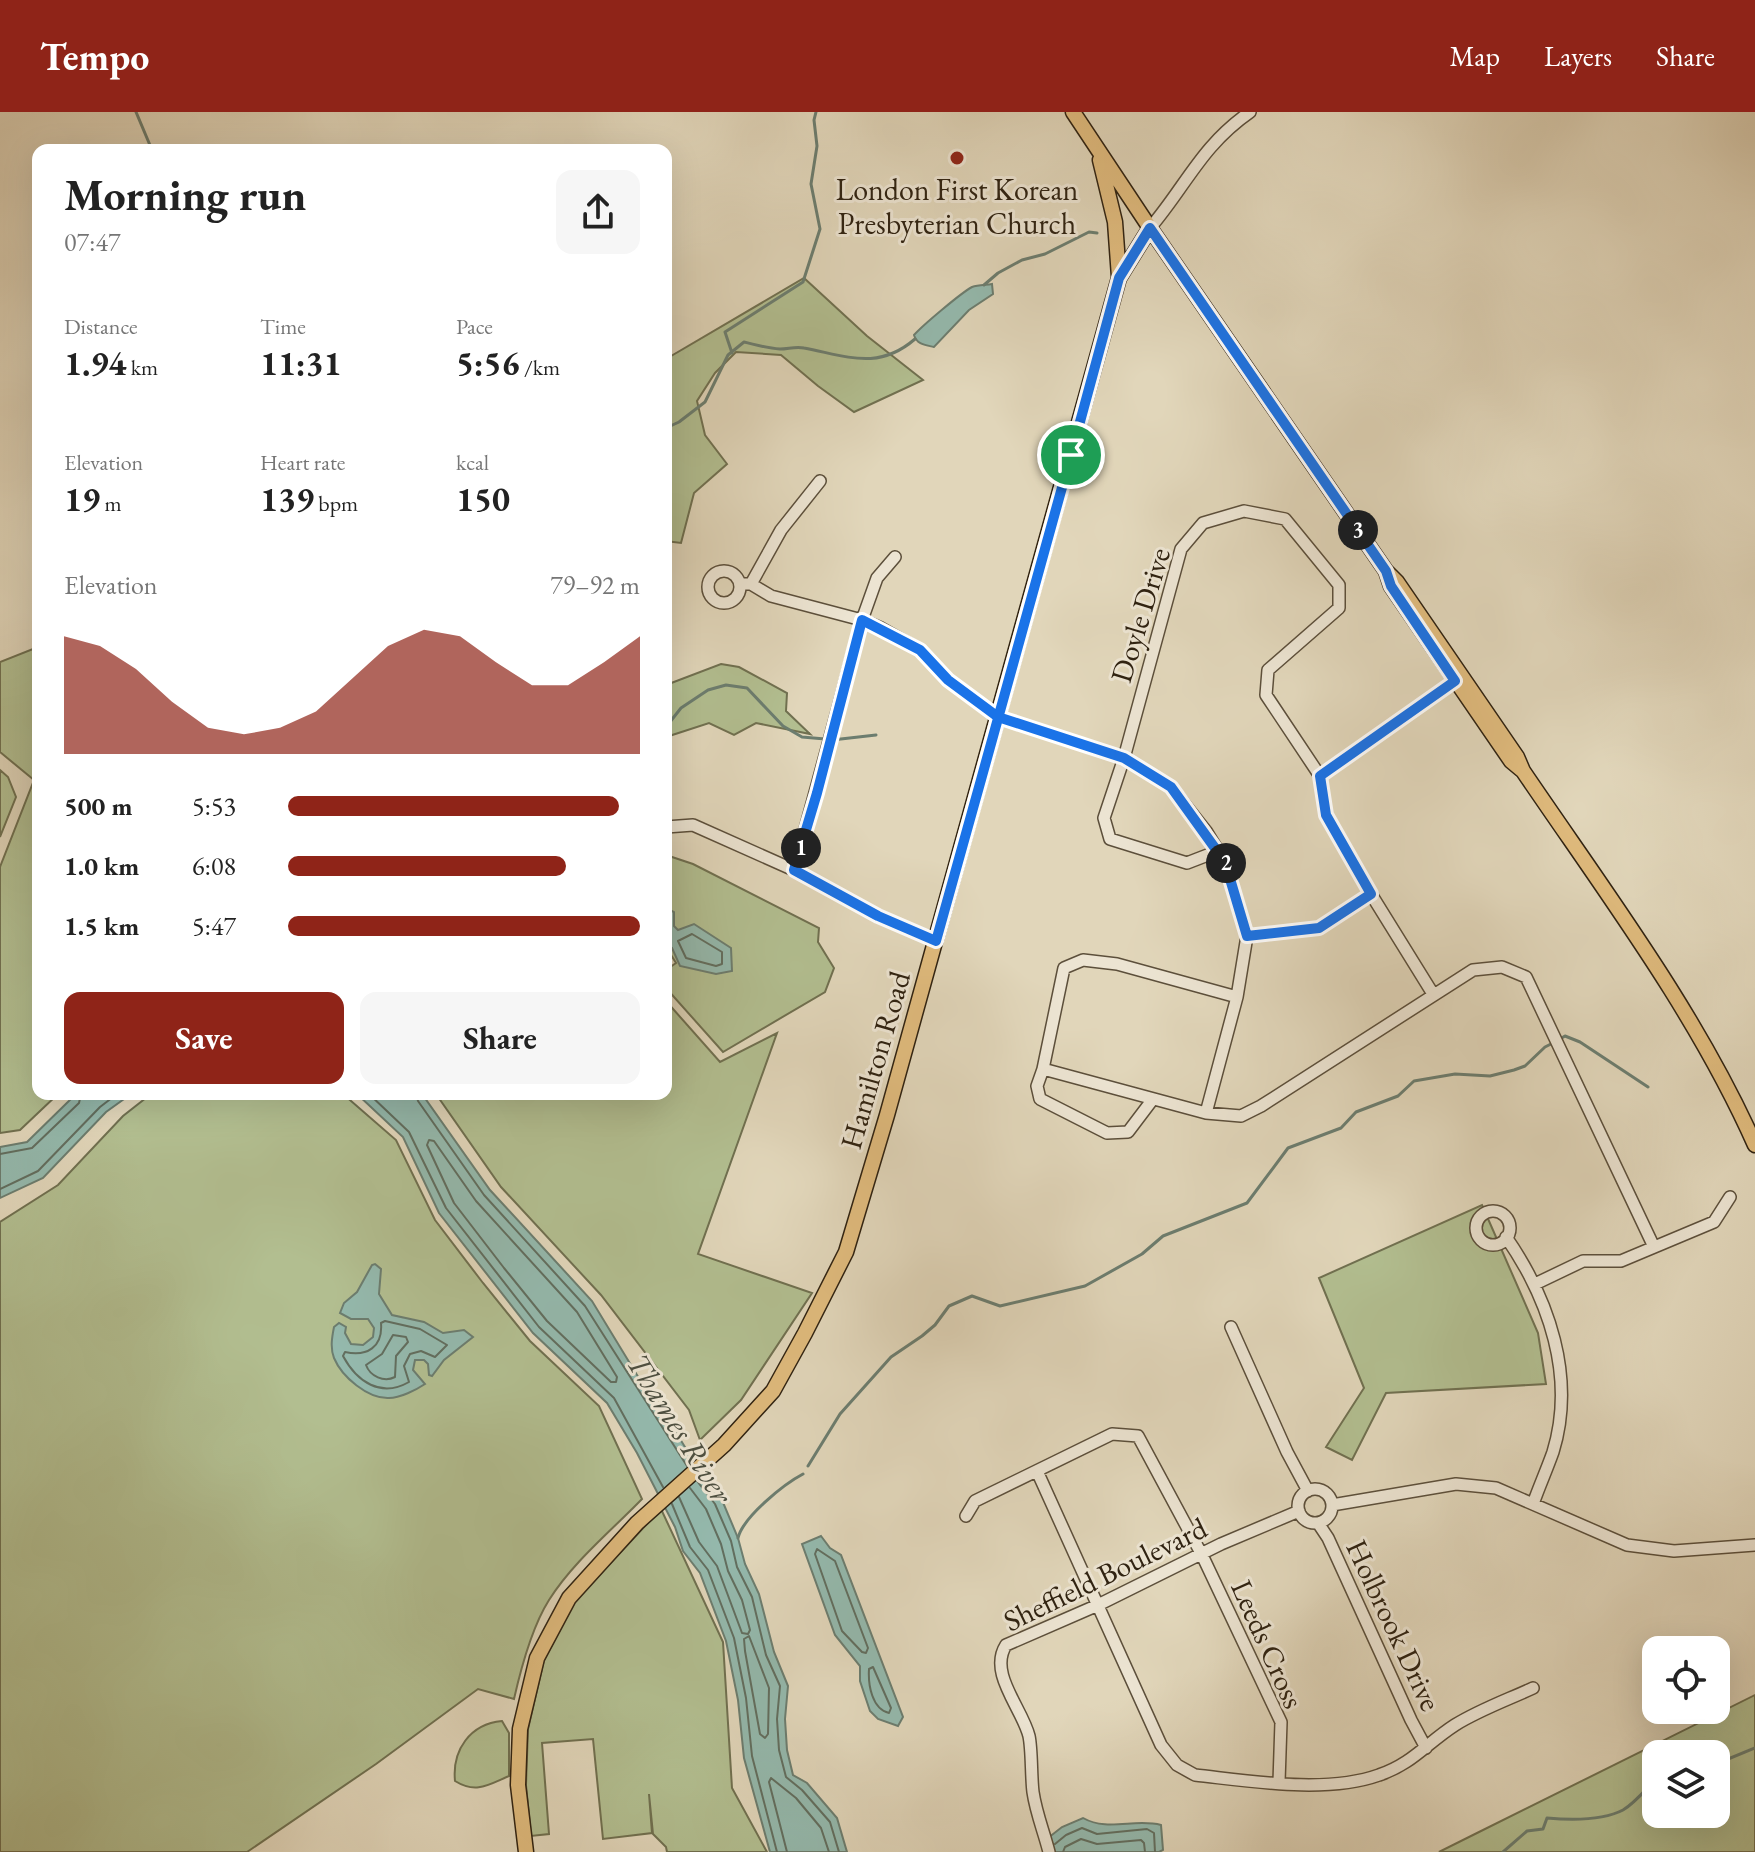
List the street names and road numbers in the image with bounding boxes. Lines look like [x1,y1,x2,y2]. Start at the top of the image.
street label: Doyle Drive [1101,543,1179,687]
street label: Hamilton Road [831,966,919,1153]
street label: Sheffield Boulevard [997,1508,1214,1640]
street label: Holbrook Drive [1337,1533,1451,1717]
street label: Leeds Cross [1222,1574,1314,1714]

